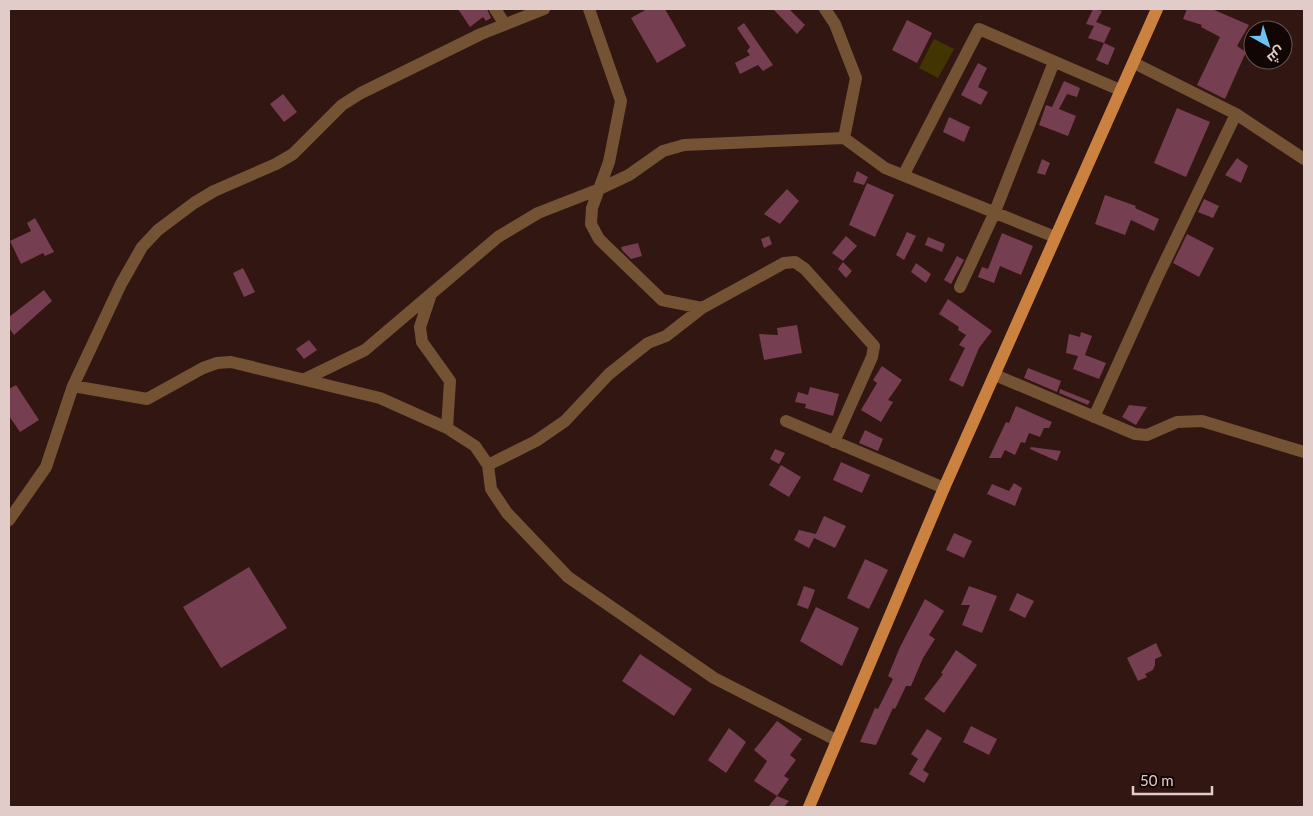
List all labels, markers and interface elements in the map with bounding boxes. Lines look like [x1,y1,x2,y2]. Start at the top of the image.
north arrow [1243,20,1293,70]
text: ش [1264,42,1289,68]
scale bar [1133,764,1212,796]
text: 50 m [1140,771,1174,789]

